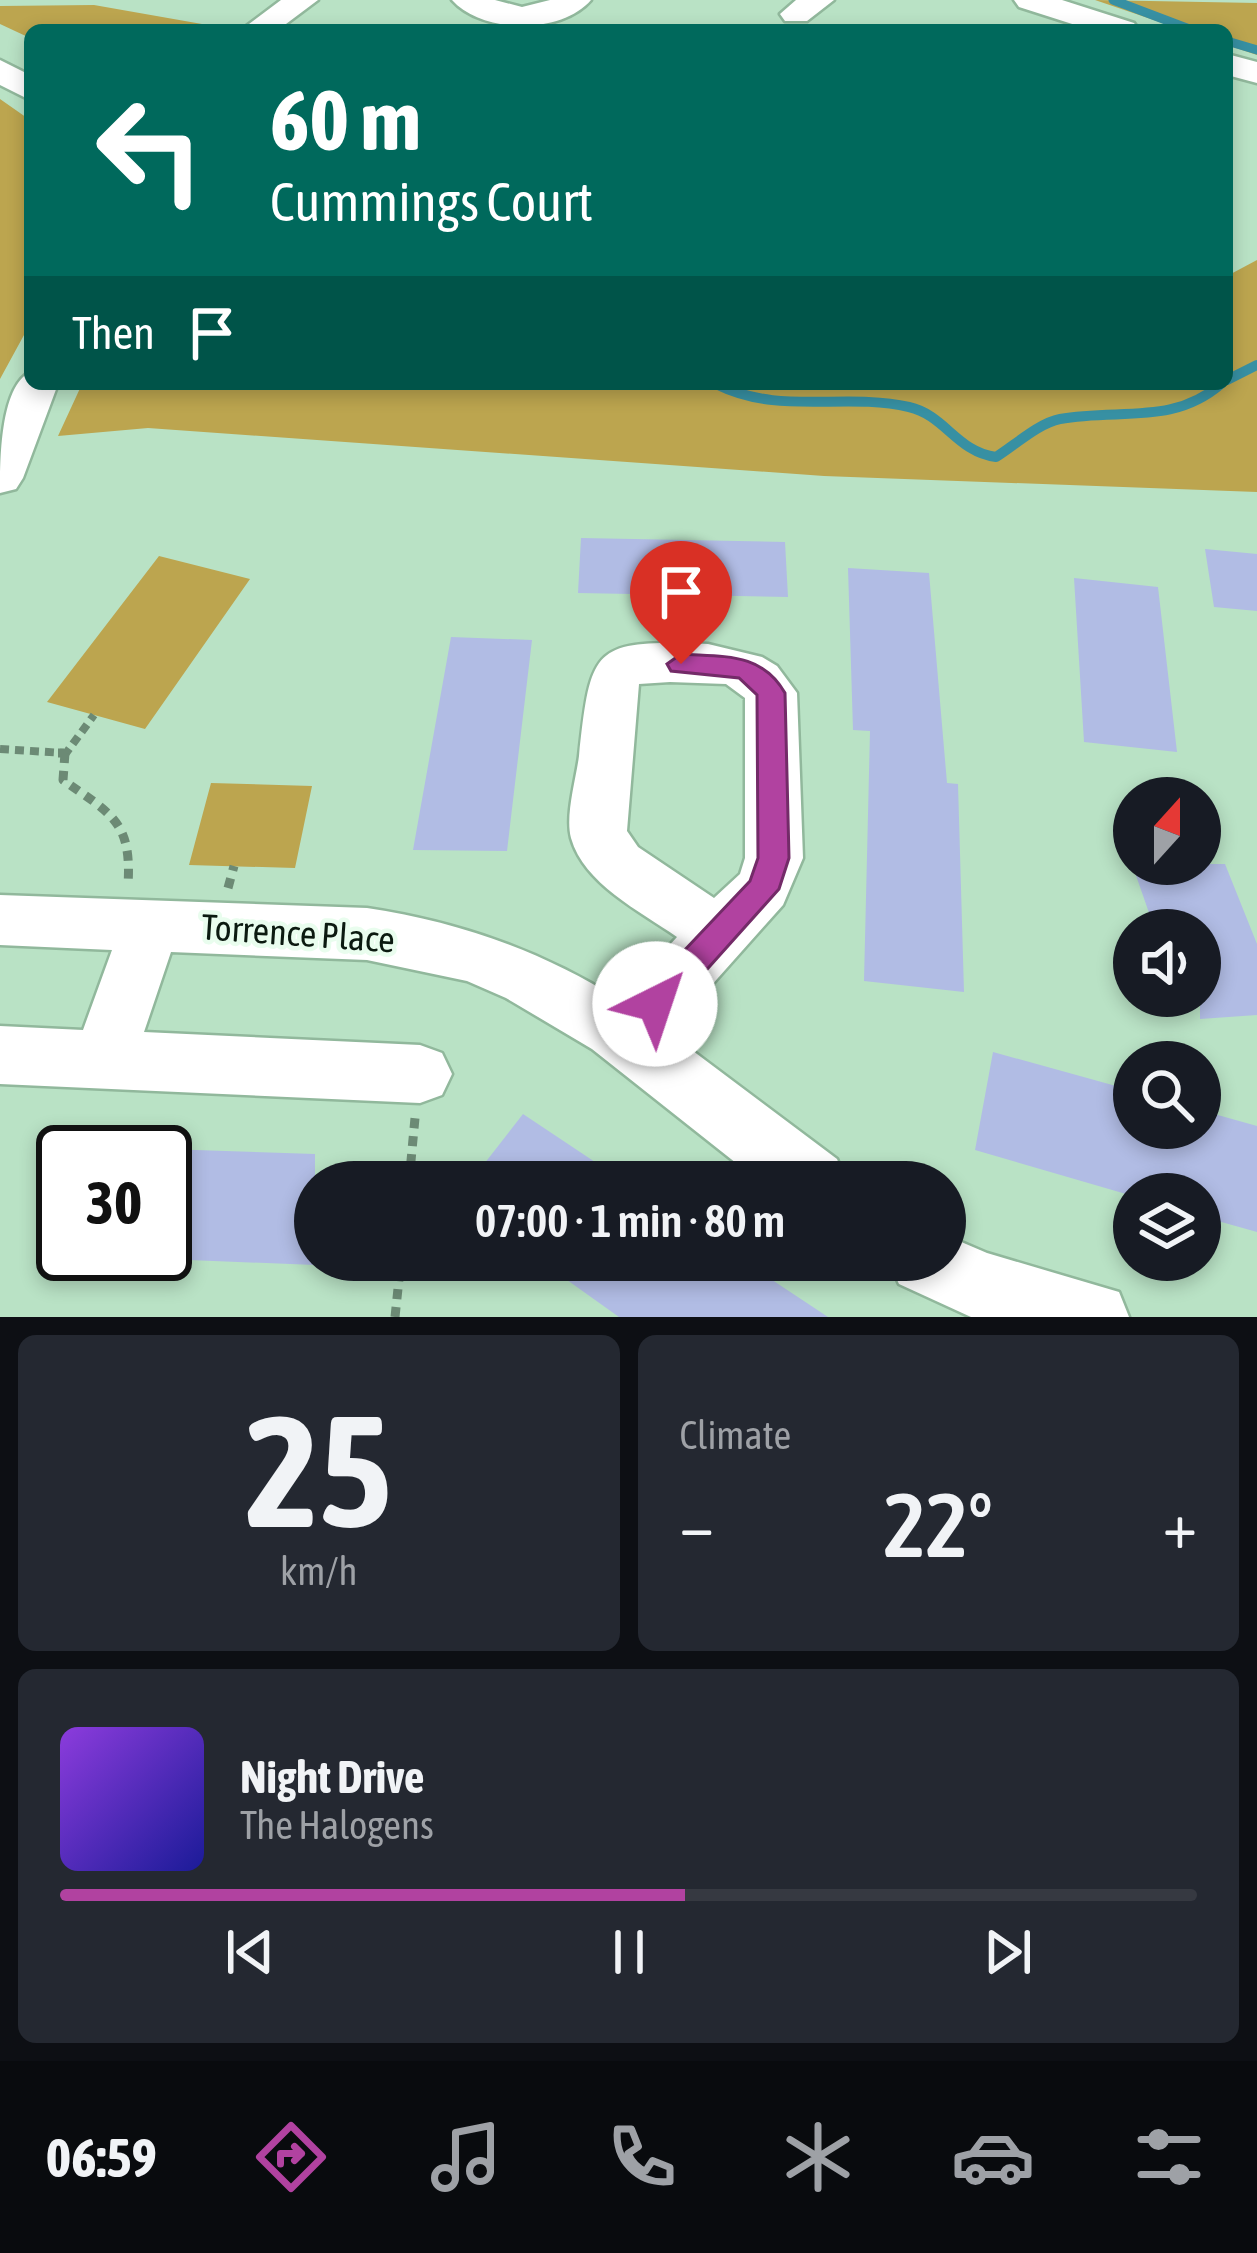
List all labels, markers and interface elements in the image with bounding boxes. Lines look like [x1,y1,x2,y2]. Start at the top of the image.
icon: left [72,72,228,228]
text: 60 m [270,72,421,168]
text: Cummings Court [270,171,593,232]
icon: arrive [179,300,245,366]
text: Then [72,307,155,359]
pin [630,541,732,664]
icon: arrive [648,559,714,625]
north arrow [1113,777,1221,885]
map controls [1113,777,1221,1281]
street label: Torrence Place [200,905,396,961]
button: sound [1113,909,1221,1017]
position arrow [592,941,718,1067]
button: search [1113,1041,1221,1149]
speed limit sign: 30 [36,1125,192,1281]
button: layers [1113,1173,1221,1281]
text: 07:00 · 1 min · 80 m [475,1195,785,1247]
text: 25 [245,1381,392,1560]
text: Climate [680,1413,791,1457]
text: 22° [884,1473,993,1576]
text: − [680,1486,714,1562]
text: + [1163,1486,1197,1562]
text: km/h [280,1549,357,1593]
text: Night Drive [240,1751,425,1803]
text: The Halogens [240,1803,434,1847]
icon: previous [217,1919,283,1985]
icon: pause [596,1919,662,1985]
icon: next [975,1919,1041,1985]
icon: directions [249,2115,333,2199]
icon: music [424,2115,508,2199]
icon: phone [600,2115,684,2199]
icon: climate [776,2115,860,2199]
icon: car [951,2115,1035,2199]
icon: filters [1127,2115,1211,2199]
text: 06:59 [46,2127,157,2188]

